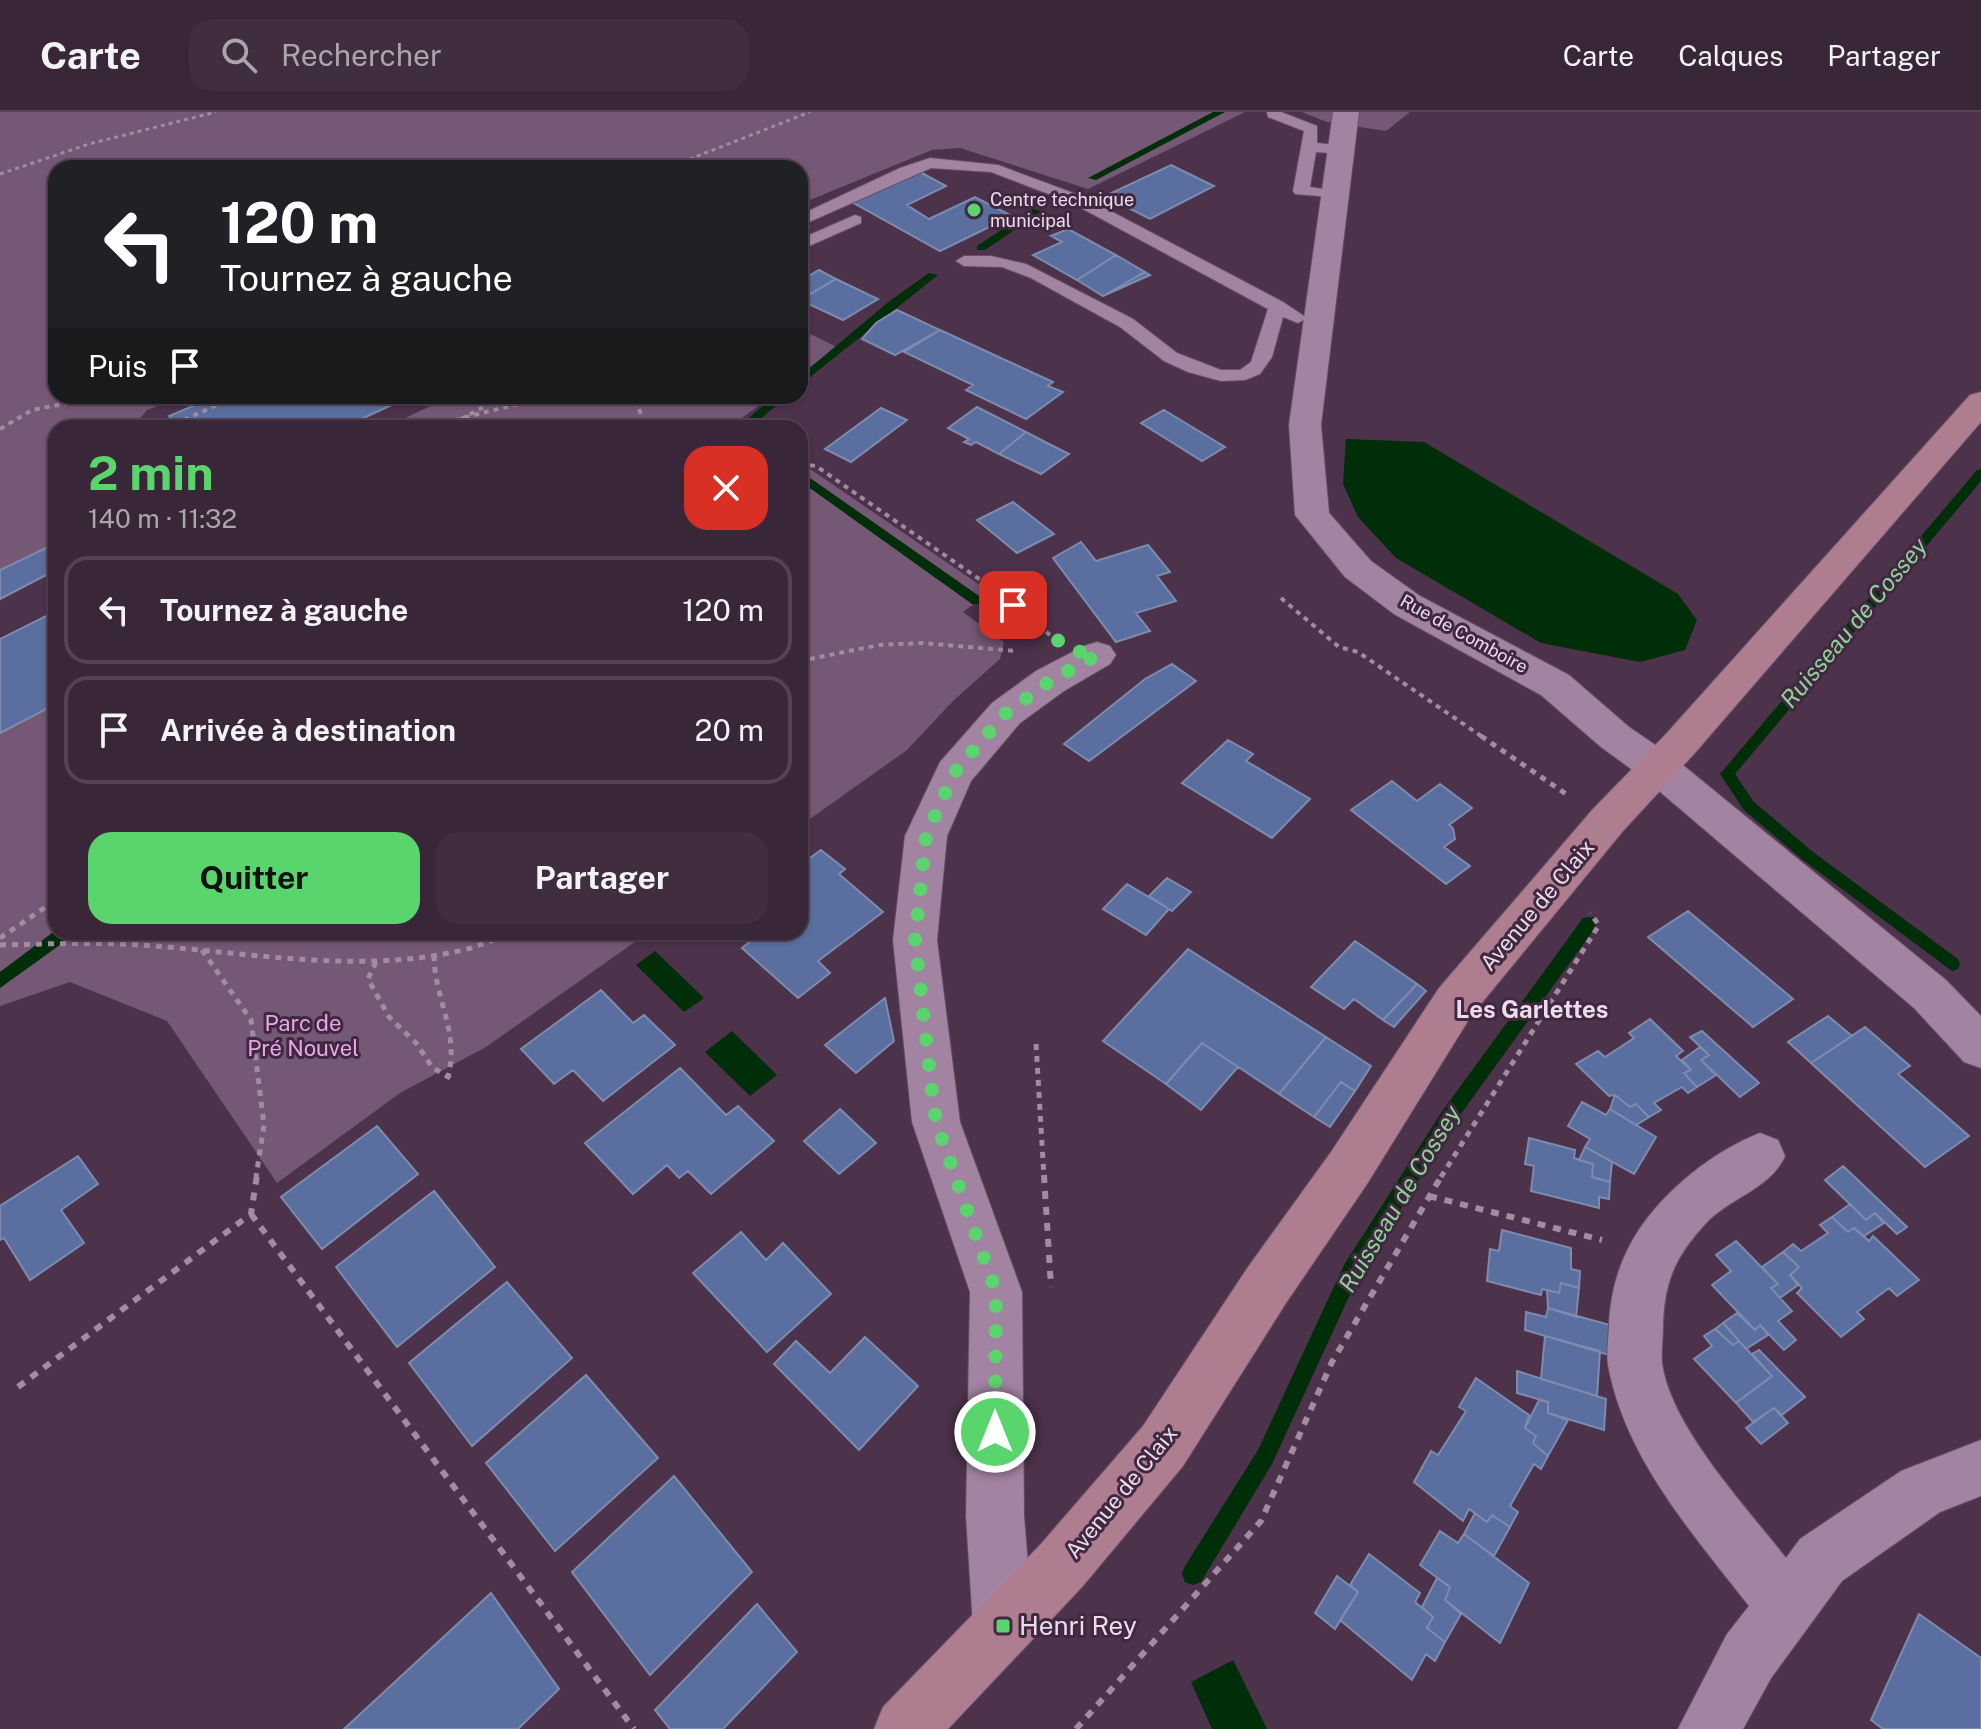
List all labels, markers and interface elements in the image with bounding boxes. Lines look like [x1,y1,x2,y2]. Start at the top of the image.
search box [189,19,749,91]
text: Carte [40,33,141,78]
icon: search [217,33,261,77]
text: Rechercher [281,37,442,73]
text: Carte [1563,39,1634,72]
text: Calques [1678,39,1783,72]
text: Partager [1827,39,1941,72]
place label: Centre technique municipal [990,189,1134,231]
text: 120 m [220,190,378,256]
icon: left [88,192,192,296]
marker: Centre technique municipal [965,201,983,219]
text: Tournez à gauche [220,257,513,299]
icon: arrive [163,344,207,388]
text: Puis [88,348,147,384]
text: 2 min [88,444,214,501]
button: close [684,446,768,530]
text: 140 m · 11:32 [88,503,237,534]
water label: Ruisseau de Cossey [1774,531,1933,713]
pin [979,571,1047,639]
icon: arrive [991,583,1035,627]
icon: left [92,588,136,632]
street label: Rue de Comboire [1397,590,1532,677]
text: Tournez à gauche [160,592,408,628]
text: 120 m [682,592,764,628]
icon: arrive [92,708,136,752]
text: Arrivée à destination [160,712,456,748]
text: 20 m [695,712,764,748]
button: Quitter [88,832,420,924]
button: Partager [436,832,768,924]
street label: Avenue de Claix [1475,834,1599,976]
district label: Les Garlettes [1456,995,1608,1023]
park label: Parc de Pré Nouvel [247,1010,359,1061]
water label: Ruisseau de Cossey [1332,1099,1466,1297]
position arrow [953,1390,1037,1474]
street label: Avenue de Claix [1060,1420,1182,1564]
place label: Henri Rey [1019,1610,1137,1641]
marker: Henri Rey [994,1617,1012,1635]

